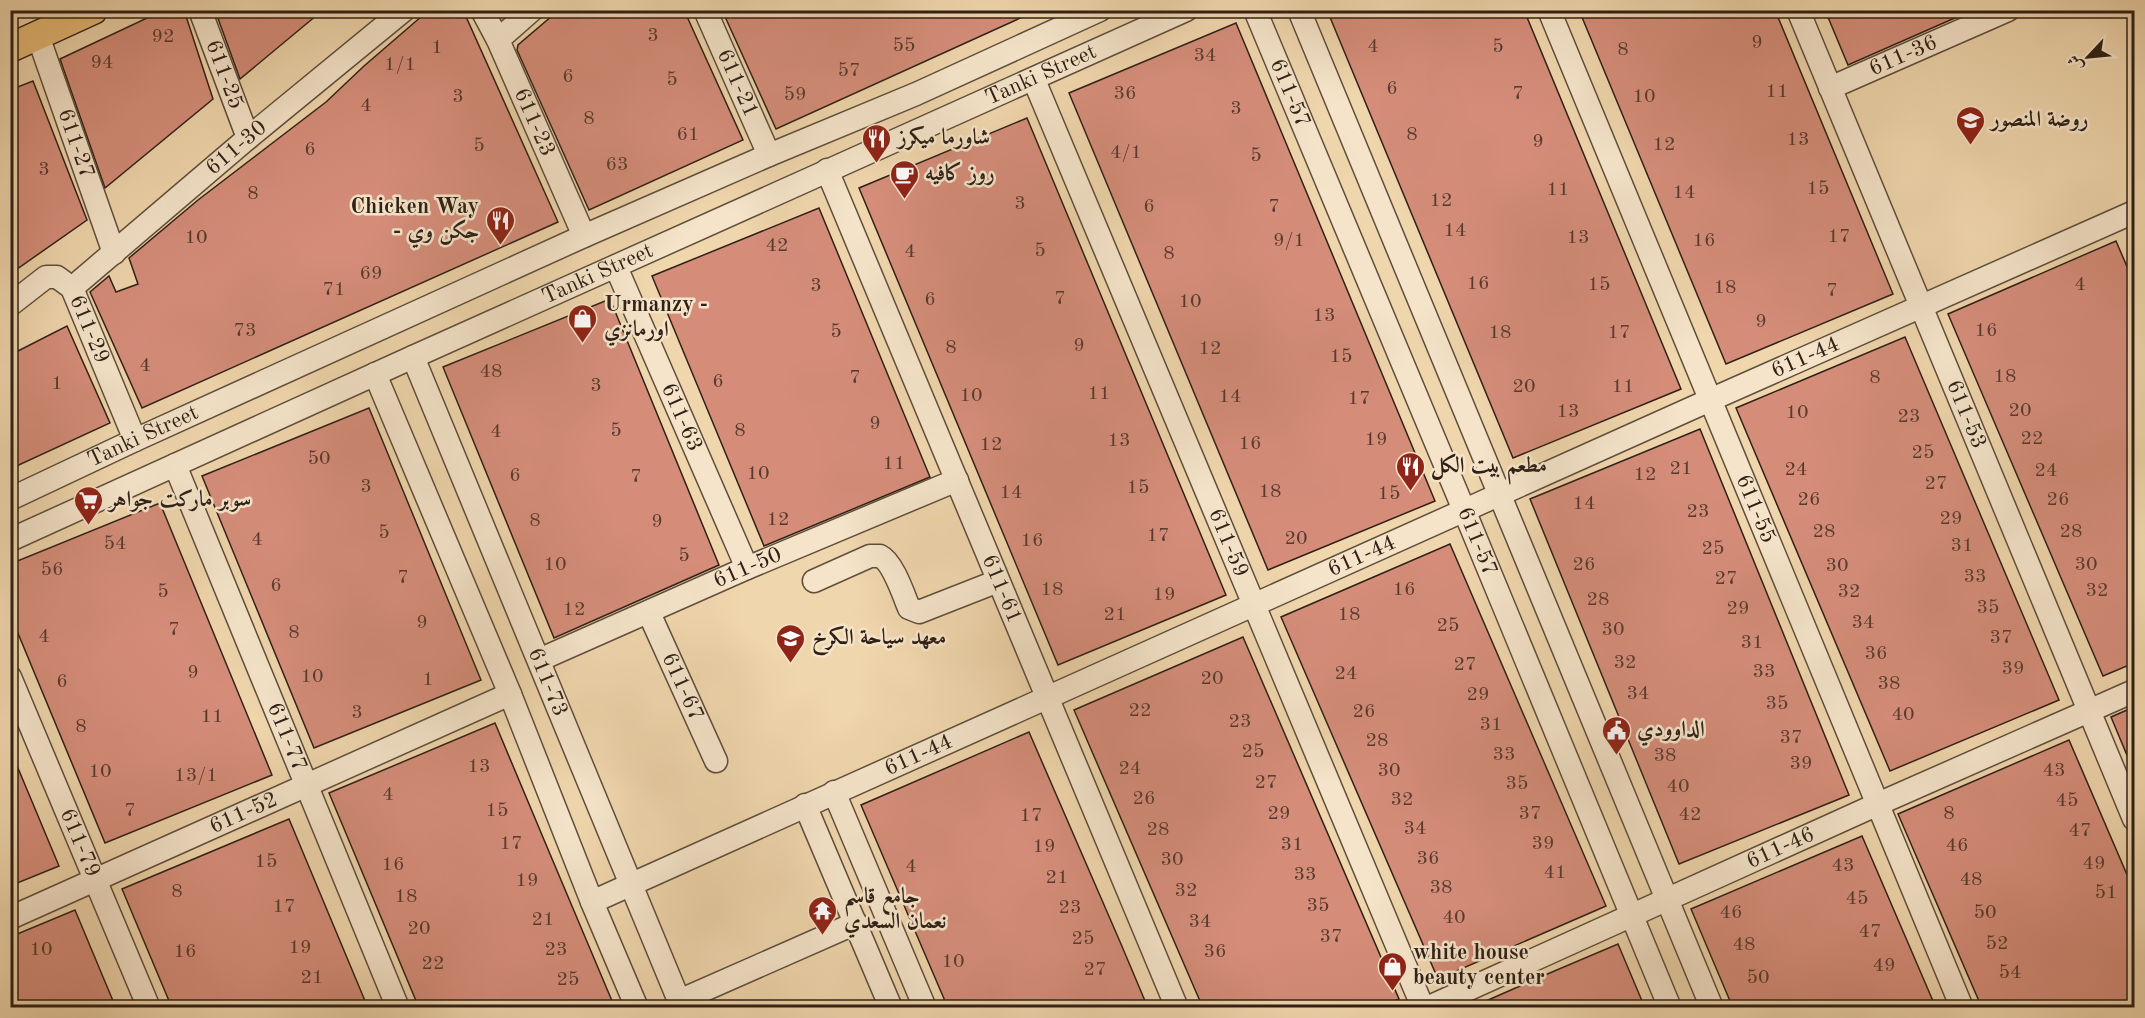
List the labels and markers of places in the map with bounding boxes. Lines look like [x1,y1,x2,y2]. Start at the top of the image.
school or university icon: روضة المنصور [1954,104,1986,146]
place label: روضة المنصور [1988,109,2089,132]
restaurant icon: شاورما ميكرز [861,122,893,164]
place label: شاورما ميكرز [895,125,990,151]
cafe icon: روز كافيه [888,158,920,200]
place label: روز كافيه [925,161,995,186]
place label: Chicken Way - جكن وي [351,196,479,249]
restaurant icon: Chicken Way - جكن وي [484,204,516,246]
place label: Urmanzy - اورمانزي [604,294,708,347]
shop icon: Urmanzy - اورمانزي [567,302,599,344]
restaurant icon: مطعم بيت الكل [1394,450,1426,492]
place label: مطعم بيت الكل [1431,453,1547,485]
supermarket icon: سوبر ماركت جواهر [72,484,104,526]
place label: سوبر ماركت جواهر [107,488,251,513]
school or university icon: معهد سياحة الكرخ [775,622,807,664]
place label: معهد سياحة الكرخ [812,625,946,656]
public building icon: الداوودي [1600,714,1632,756]
place label: الداوودي [1637,719,1705,747]
place label: جامع قاسم نعمان السعدي [844,885,947,939]
temple icon: جامع قاسم نعمان السعدي [807,894,839,936]
place label: white house beauty center [1413,942,1545,989]
shop icon: white house beauty center [1376,950,1408,992]

